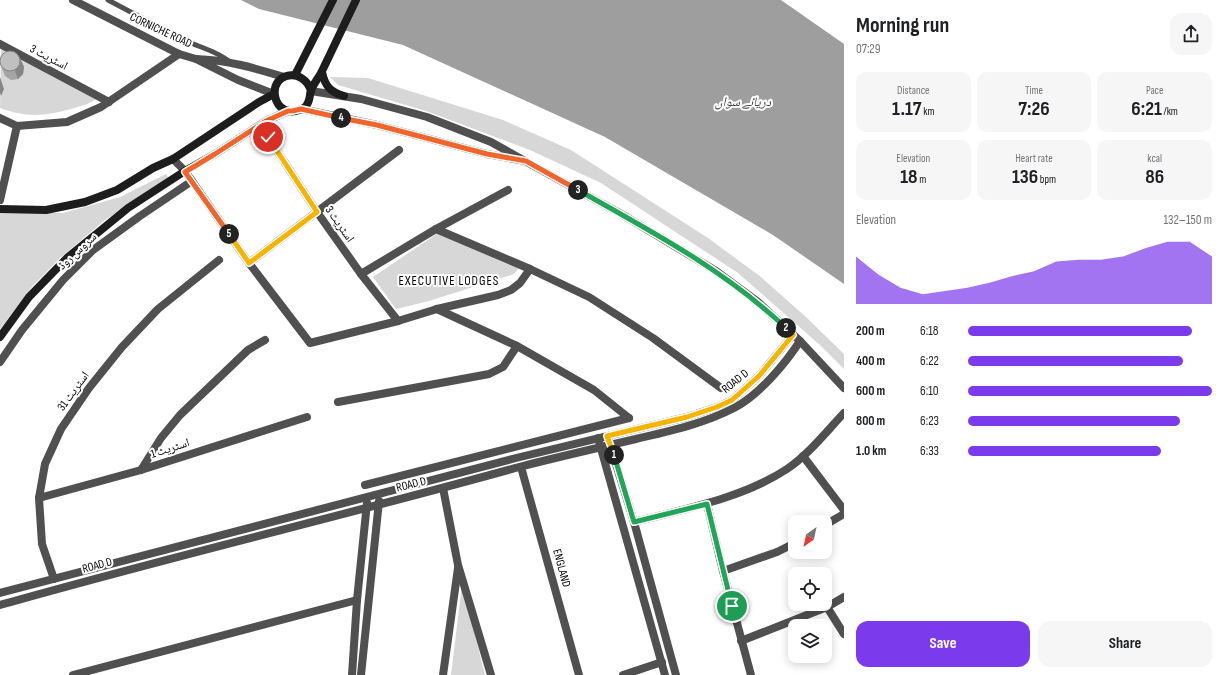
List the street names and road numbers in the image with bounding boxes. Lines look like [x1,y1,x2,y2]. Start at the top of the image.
street label: CORNICHE ROAD [127,10,194,51]
street label: اسٹریٹ 3 [27,41,70,74]
street label: اسٹریٹ 3 [322,203,358,245]
street label: سروس روڈ [55,230,100,273]
street label: ROAD D [719,366,752,397]
street label: اسٹریٹ 31 [54,369,93,414]
street label: اسٹریٹ 1 [149,435,192,462]
street label: ROAD D [395,474,428,495]
street label: ENGLAND [549,547,574,589]
street label: ROAD D [81,554,114,577]

